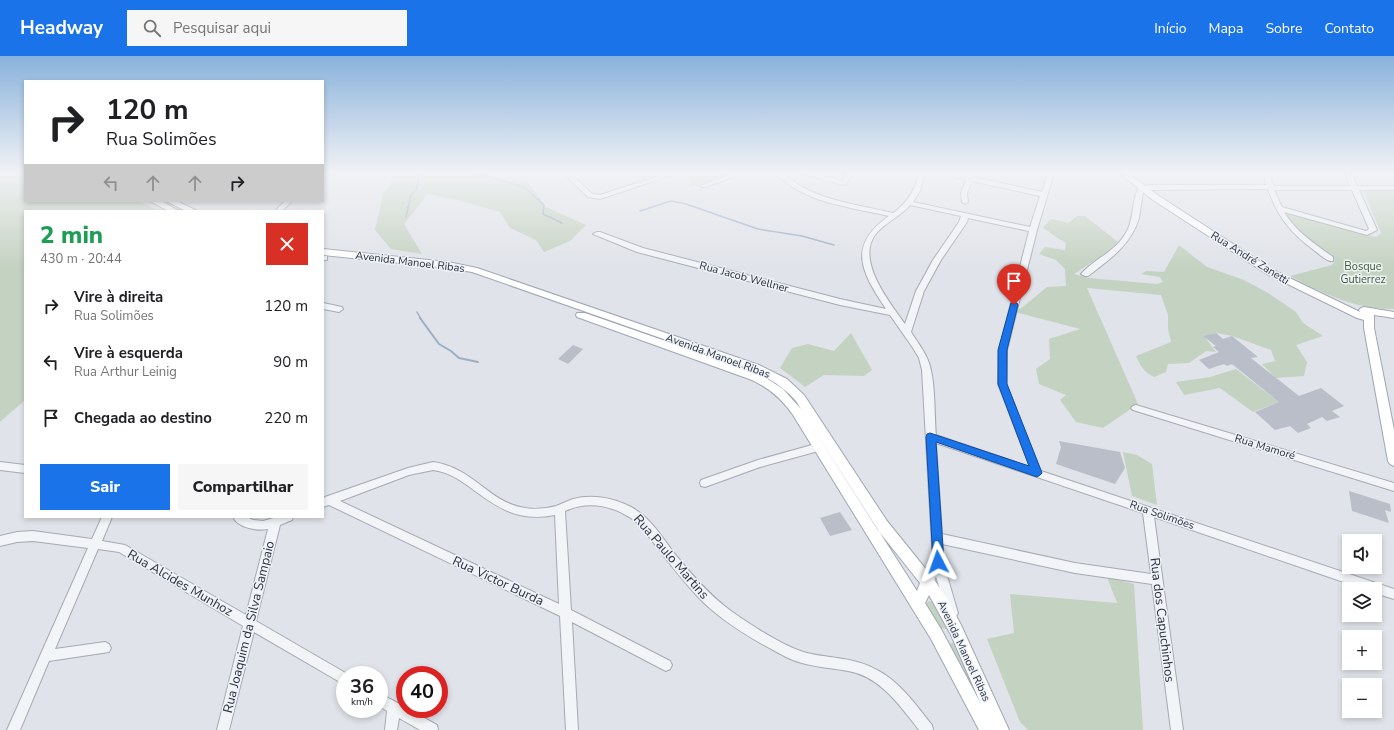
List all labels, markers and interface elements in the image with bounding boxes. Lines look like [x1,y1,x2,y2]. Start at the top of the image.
search box [127,10,407,46]
text: Headway [20,15,103,41]
icon: search [141,17,163,39]
text: Pesquisar aqui [173,18,271,38]
text: Início [1154,19,1186,38]
text: Mapa [1208,19,1243,38]
text: Sobre [1265,19,1302,38]
text: Contato [1324,19,1374,38]
text: 120 m [106,91,189,129]
icon: right [40,96,92,148]
text: Rua Solimões [106,127,217,151]
icon: left [100,172,122,194]
icon: ahead [142,172,164,194]
icon: ahead [184,172,206,194]
icon: right [226,172,248,194]
text: 2 min [40,219,103,251]
button: close [266,223,308,265]
street label: Rua André Zanetti [1208,228,1292,288]
street label: Avenida Manoel Ribas [354,248,466,276]
text: 430 m · 20:44 [40,250,122,268]
street label: Rua Jacob Wellner [698,258,790,296]
park label: Bosque Gutierrez [1340,259,1386,287]
pin [997,264,1031,305]
icon: arrive [1003,270,1025,292]
text: Vire à direita [74,287,163,307]
icon: right [40,295,62,317]
text: 120 m [264,296,308,316]
text: Rua Solimões [74,307,154,325]
street label: Avenida Manoel Ribas [664,330,772,382]
text: Vire à esquerda [74,343,183,363]
icon: left [40,351,62,373]
text: 90 m [273,352,308,372]
text: Rua Arthur Leinig [74,363,177,381]
icon: arrive [40,407,62,429]
text: Chegada ao destino [74,408,212,428]
text: 220 m [264,408,308,428]
street label: Rua Mamoré [1233,431,1297,463]
button: Sair [40,464,170,510]
button: Compartilhar [178,464,308,510]
street label: Rua Solimões [1128,497,1196,533]
street label: Rua Paulo Martins [629,511,713,603]
map controls [1342,534,1382,718]
button: sound [1342,534,1382,574]
street label: Rua Joaquim da Silva Sampaio [219,539,279,715]
position arrow [917,541,959,583]
street label: Rua Alcides Munhoz [124,545,236,621]
street label: Rua Victor Burda [449,552,547,610]
street label: Rua dos Capuchinhos [1145,557,1179,683]
button: layers [1342,582,1382,622]
street label: Avenida Manoel Ribas [934,598,994,704]
button: + [1342,630,1382,670]
speed limit sign: 40 [396,666,448,718]
text: 36 [350,673,374,700]
button: − [1342,678,1382,718]
text: km/h [351,695,373,709]

